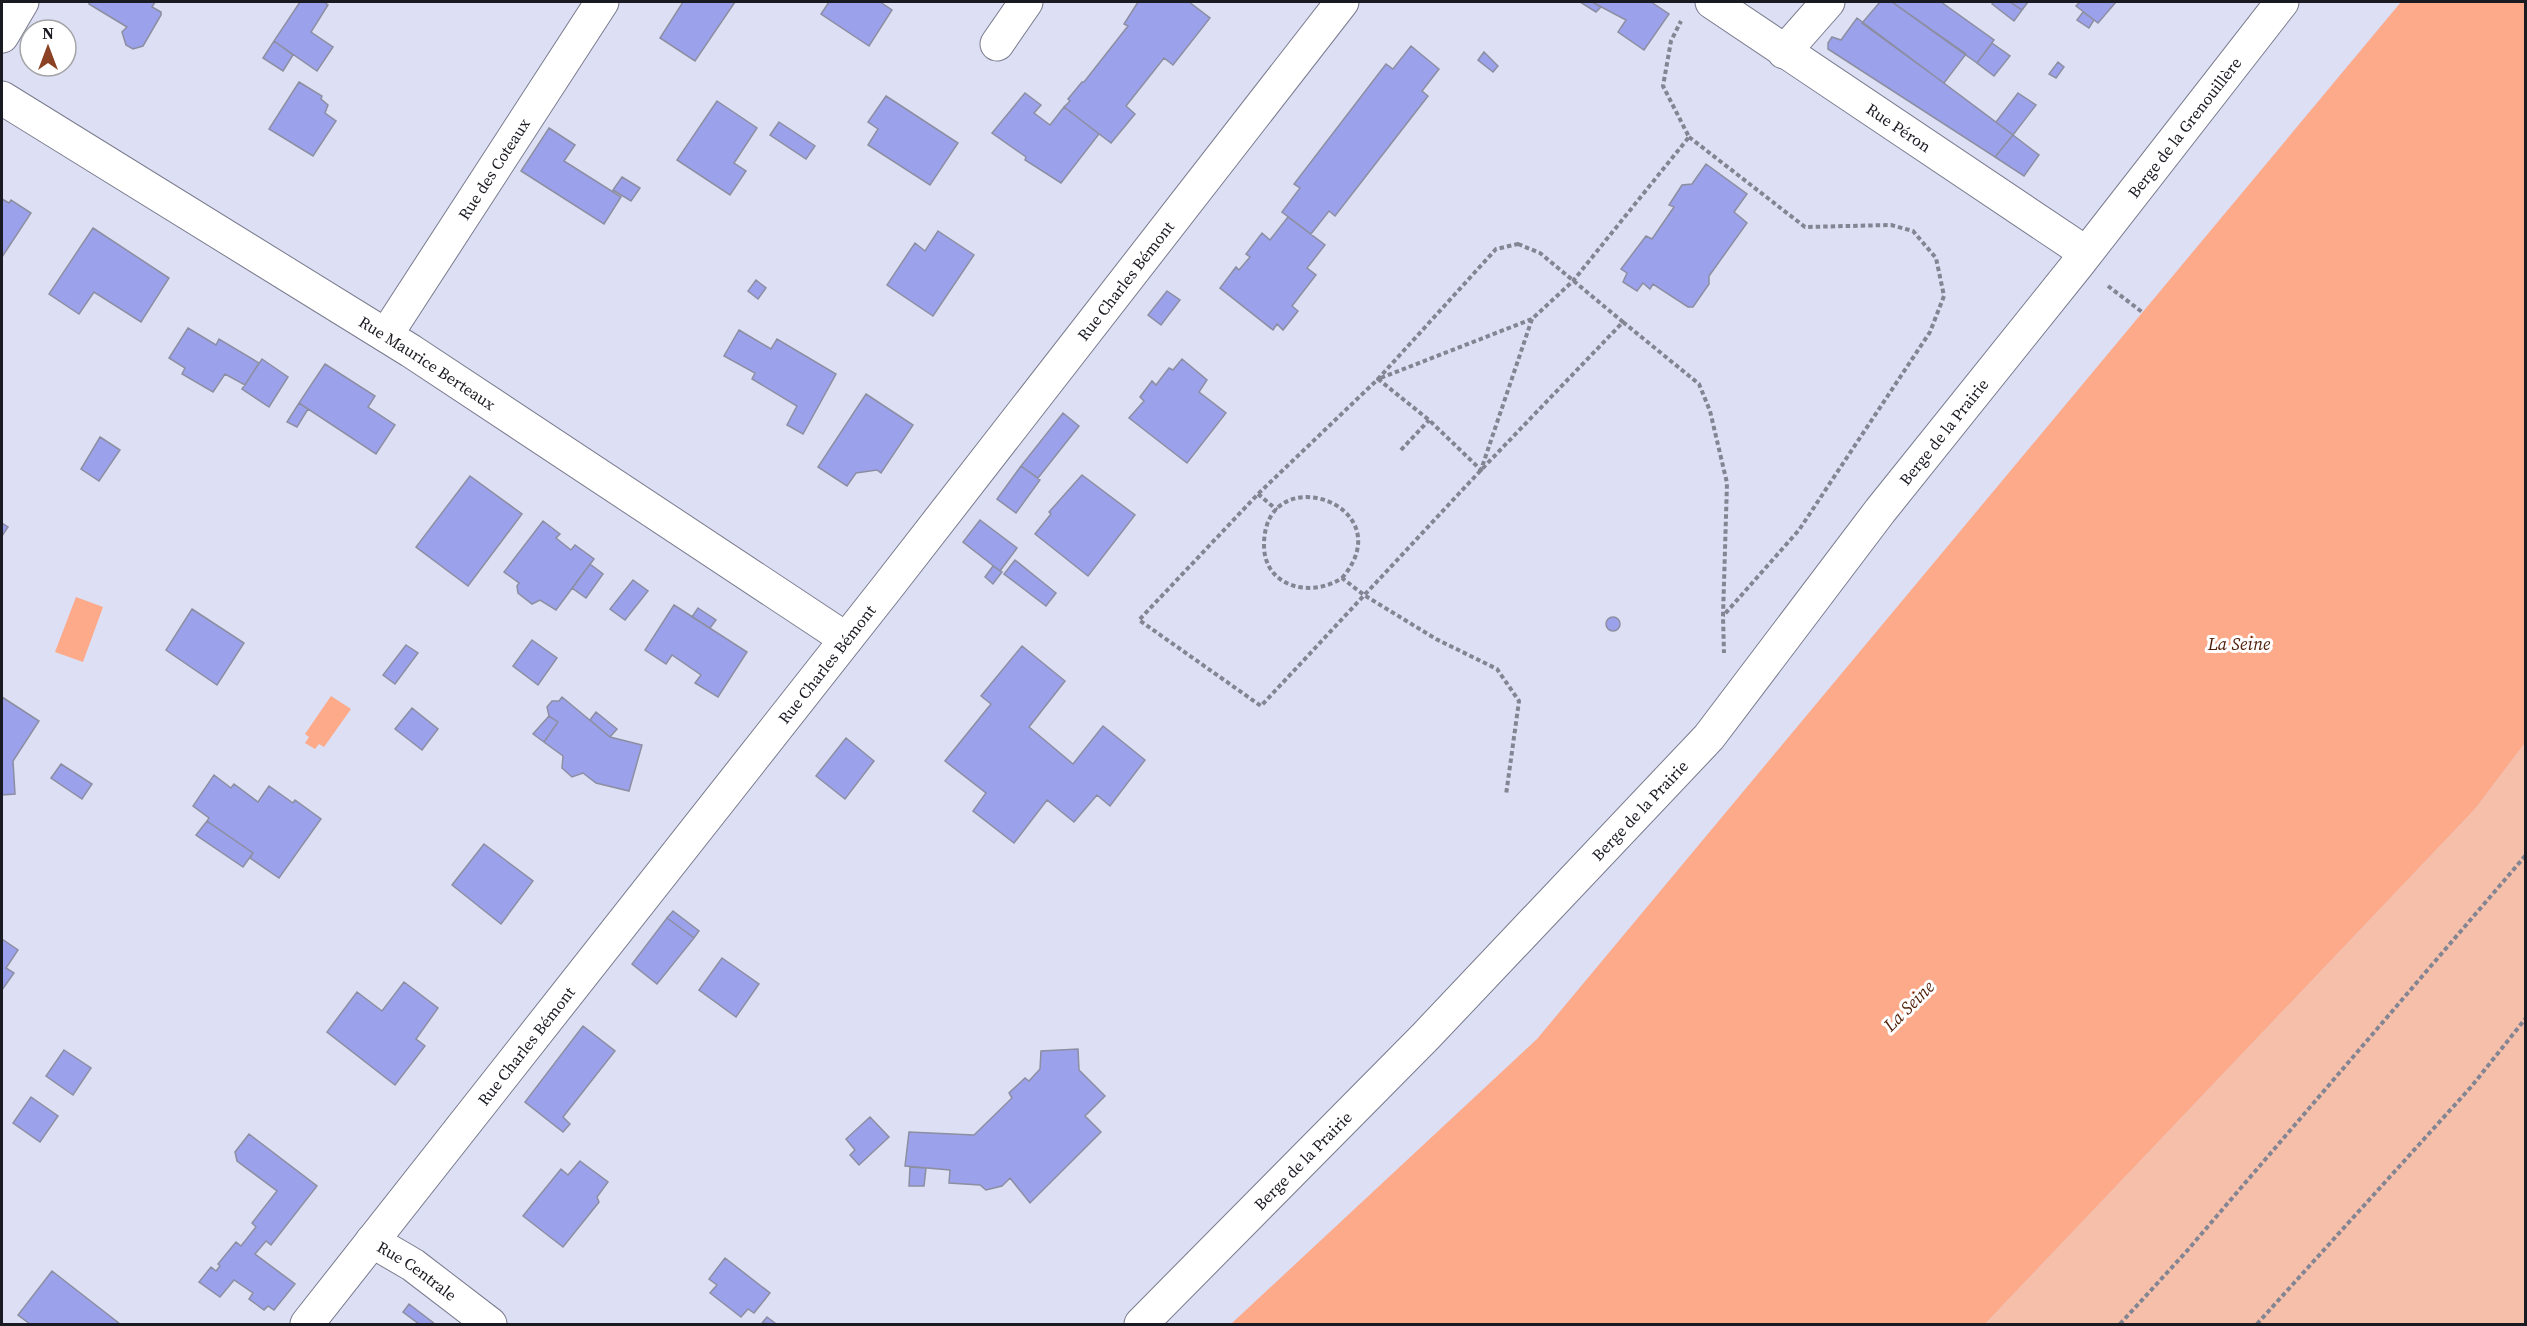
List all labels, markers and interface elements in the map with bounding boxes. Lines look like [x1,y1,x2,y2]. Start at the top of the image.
north arrow [18,18,78,78]
text: N [42,22,54,44]
street label: Berge de la Grenouillère [2123,52,2246,202]
street label: Rue Péron [1862,98,1936,157]
street label: Rue des Coteaux [453,113,535,224]
street label: Rue Charles Bémont [1072,216,1179,345]
street label: Rue Maurice Berteaux [355,310,500,415]
street label: Berge de la Prairie [1894,374,1993,490]
street label: Rue Charles Bémont [773,599,881,728]
water label: La Seine [2207,631,2271,656]
street label: Berge de la Prairie [1587,755,1693,865]
water label: La Seine [1877,974,1940,1037]
street label: Rue Charles Bémont [472,981,580,1110]
street label: Berge de la Prairie [1249,1106,1357,1215]
street label: Rue Centrale [373,1236,461,1306]

